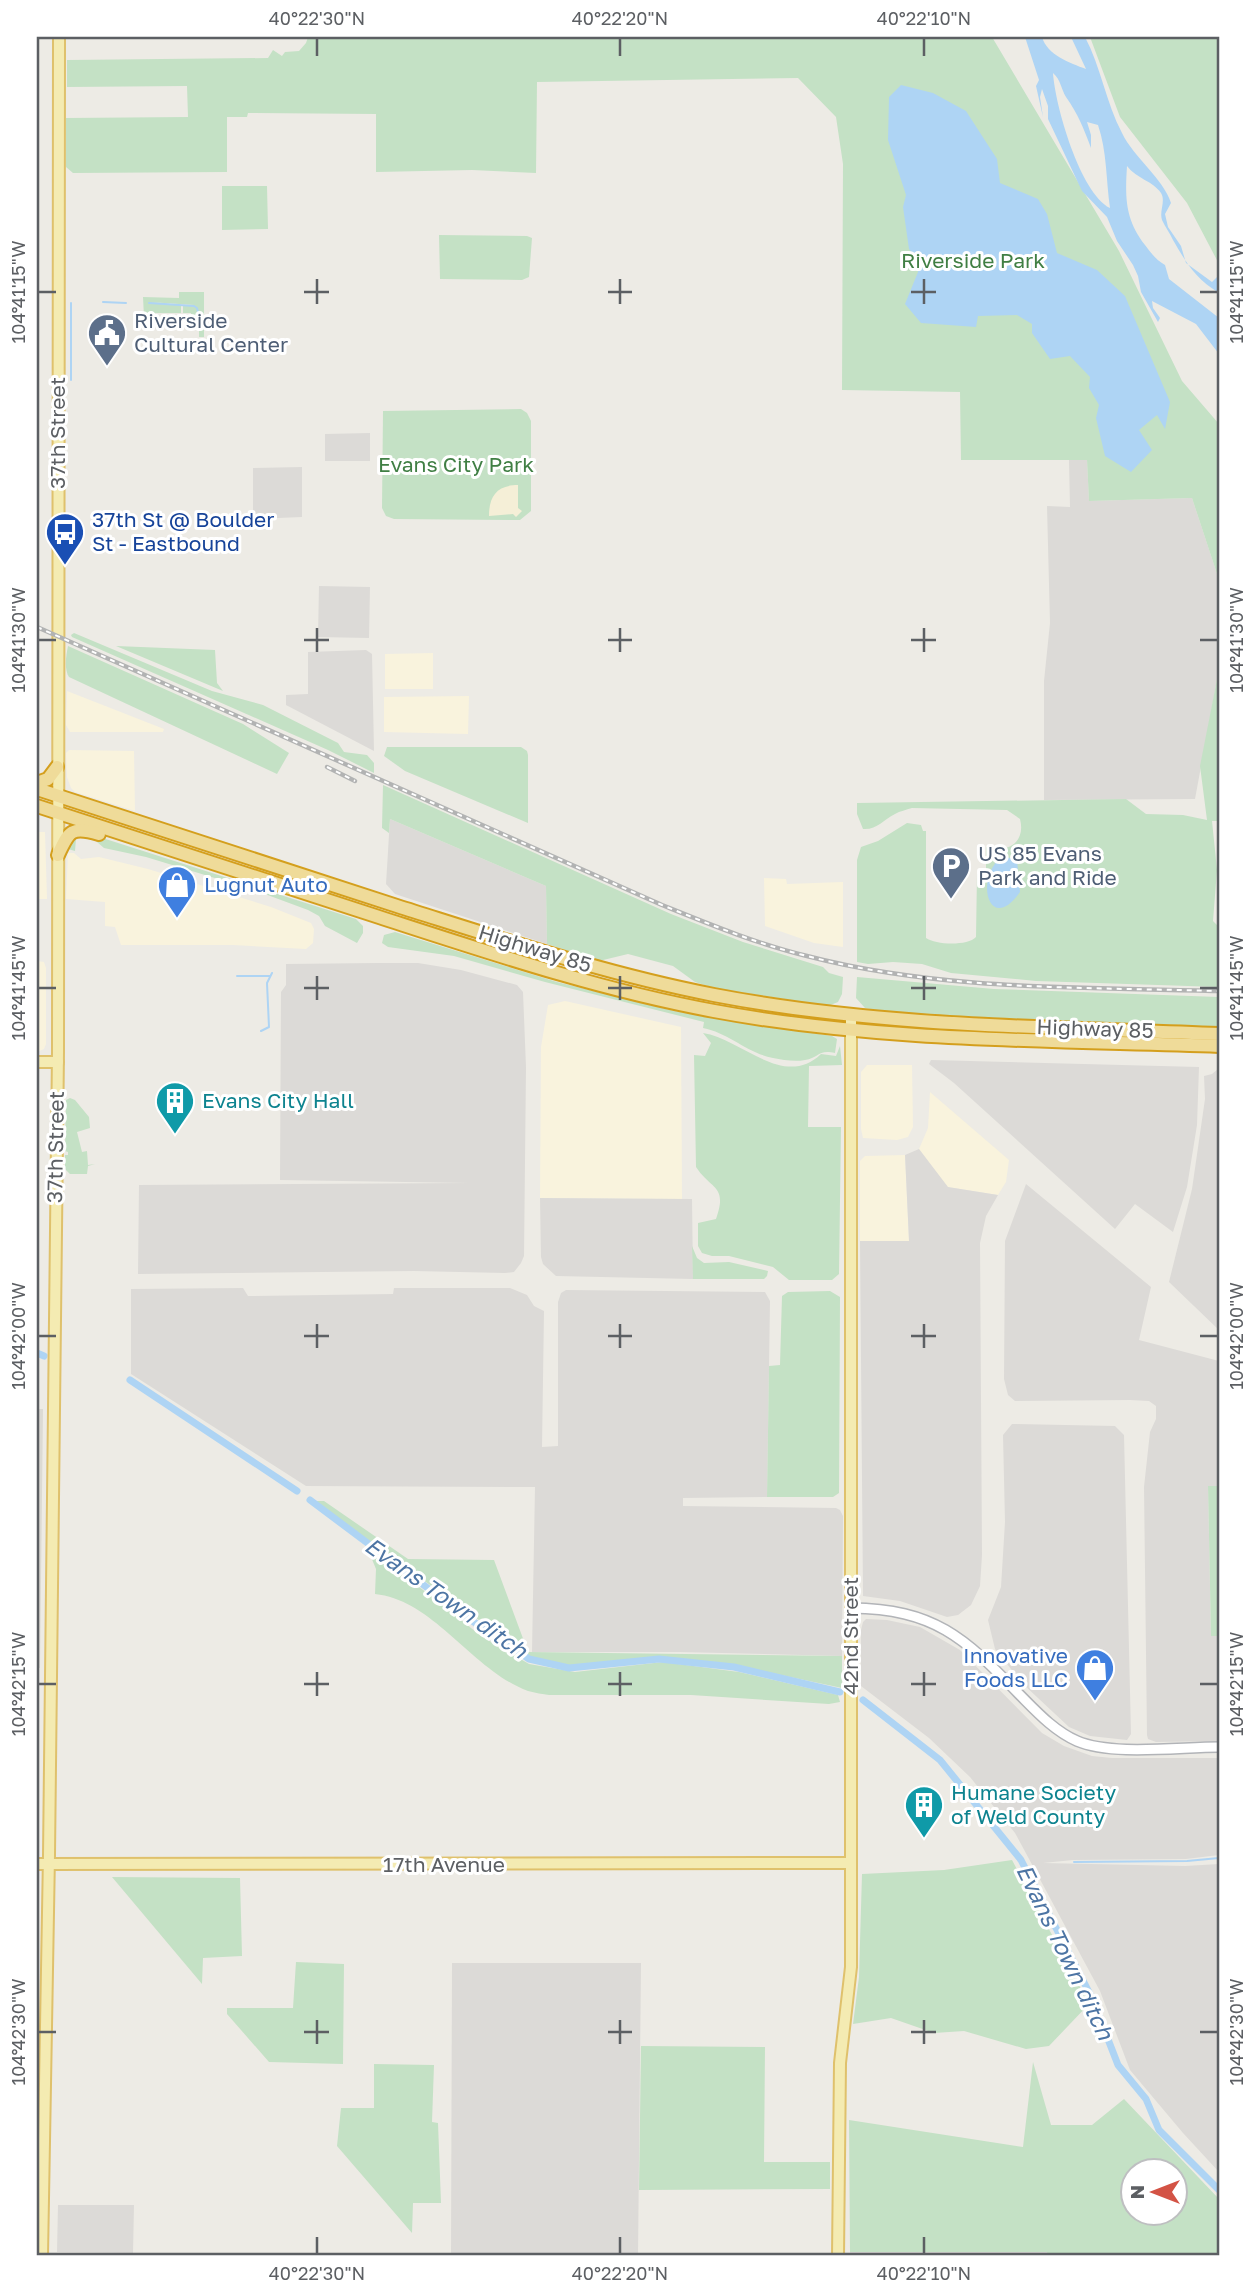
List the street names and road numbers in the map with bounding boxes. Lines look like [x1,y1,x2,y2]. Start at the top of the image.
street label: 37th Street [44,377,70,489]
street label: Highway 85 [475,918,595,978]
street label: Highway 85 [1036,1013,1154,1043]
street label: 37th Street [41,1091,69,1203]
street label: 42nd Street [837,1577,863,1695]
street label: 17th Avenue [383,1851,505,1877]

